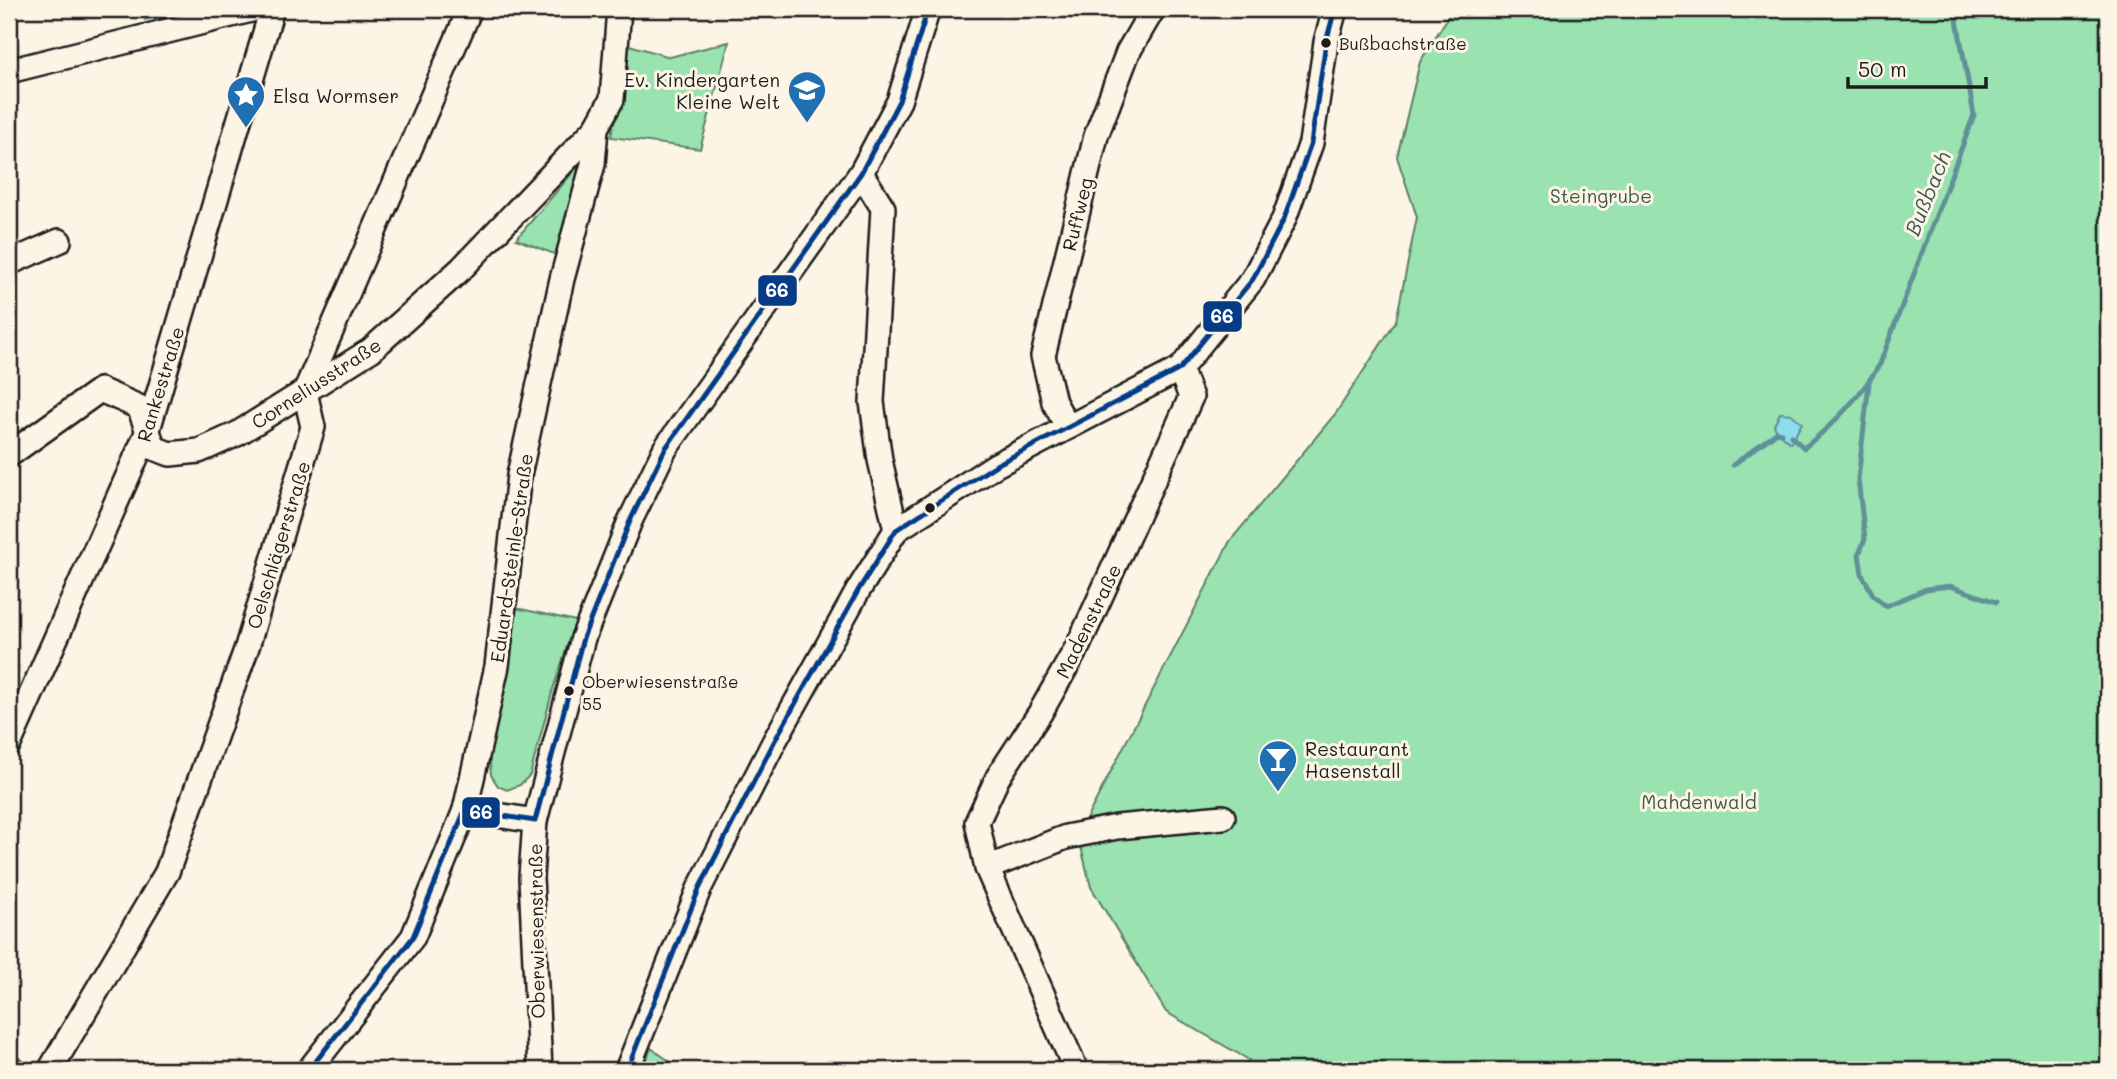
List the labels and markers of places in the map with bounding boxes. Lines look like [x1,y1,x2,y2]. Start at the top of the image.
place label: Bußbachstraße [1339,32,1467,54]
marker: Bußbachstraße [1319,36,1333,50]
place label: Ev. Kindergarten Kleine Welt [624,67,780,114]
school or university icon: Ev. Kindergarten Kleine Welt [786,69,828,124]
place icon: Elsa Wormser [225,74,267,129]
place label: Elsa Wormser [273,83,399,108]
unlabelled marker [923,501,937,515]
place label: Oberwiesenstraße 55 [582,670,739,714]
marker: Oberwiesenstraße 55 [562,684,576,698]
place label: Restaurant Hasenstall [1305,736,1409,783]
bar icon: Restaurant Hasenstall [1257,738,1299,793]

